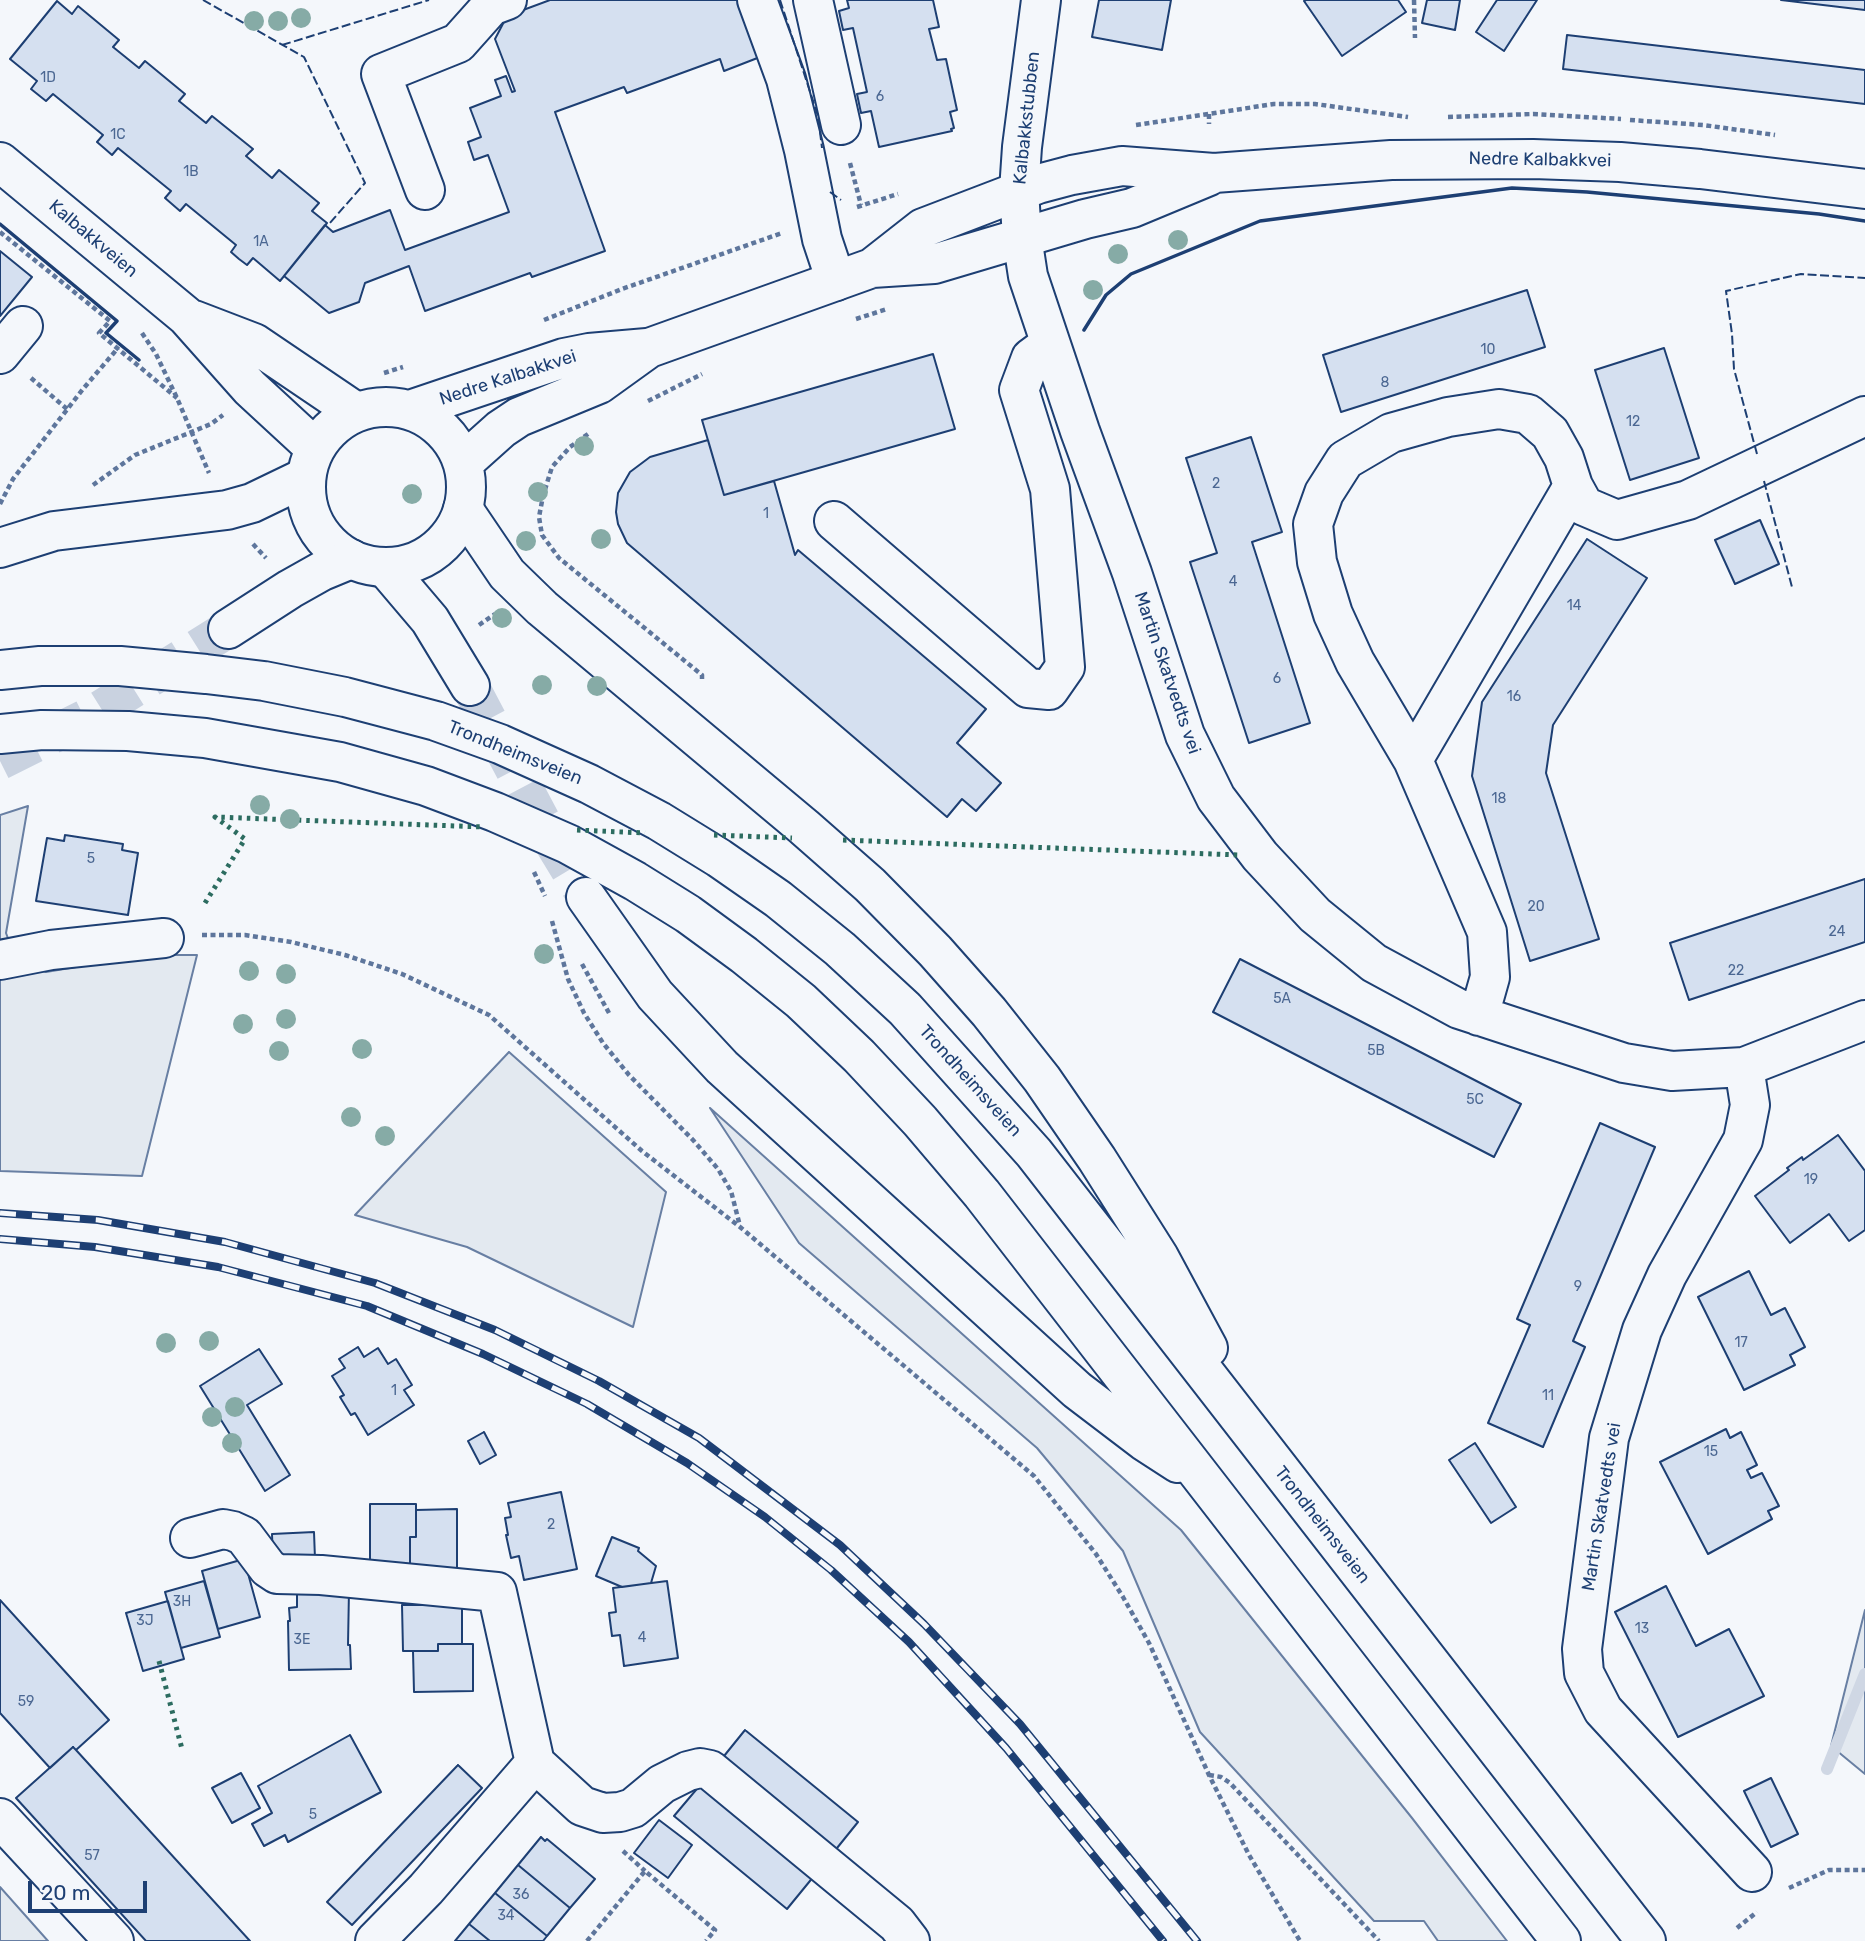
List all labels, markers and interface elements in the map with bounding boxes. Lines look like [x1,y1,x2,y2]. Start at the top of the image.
street label: Kalbakkstubben [1009,50,1045,186]
house number: 1D [40,70,56,86]
house number: 6 [876,89,884,105]
house number: 1C [110,127,126,143]
street label: Nedre Kalbakkvei [1468,148,1612,172]
house number: 1B [183,164,199,180]
street label: Kalbakkveien [44,196,142,282]
house number: 1A [253,234,269,250]
house number: 10 [1481,342,1495,358]
street label: Nedre Kalbakkvei [437,346,579,410]
house number: 8 [1381,375,1389,391]
house number: 12 [1626,414,1640,430]
house number: 2 [1212,476,1220,492]
house number: 1 [763,506,769,522]
house number: 4 [1229,574,1237,590]
street label: Martin Skatvedts vei [1129,589,1205,757]
house number: 14 [1567,598,1581,614]
house number: 6 [1273,671,1281,687]
house number: 16 [1507,689,1521,705]
street label: Trondheimsveien [445,716,585,790]
house number: 18 [1492,791,1506,807]
house number: 5 [87,851,95,867]
house number: 20 [1527,899,1545,915]
house number: 24 [1829,924,1845,940]
house number: 22 [1728,963,1744,979]
house number: 5A [1273,991,1291,1007]
street label: Trondheimsveien [914,1021,1026,1141]
house number: 5B [1367,1043,1385,1059]
house number: 5C [1466,1092,1484,1108]
house number: 19 [1804,1172,1818,1188]
house number: 9 [1574,1279,1582,1295]
house number: 17 [1734,1335,1748,1351]
house number: 1 [391,1383,397,1399]
house number: 11 [1542,1388,1554,1404]
street label: Martin Skatvedts vei [1578,1421,1626,1593]
house number: 15 [1704,1444,1718,1460]
street label: Trondheimsveien [1270,1462,1374,1588]
house number: 2 [547,1517,555,1533]
house number: 3H [173,1594,191,1610]
house number: 3J [136,1613,154,1629]
house number: 13 [1635,1621,1649,1637]
house number: 4 [638,1630,646,1646]
house number: 3E [294,1632,310,1648]
house number: 59 [18,1694,34,1710]
house number: 5 [309,1807,317,1823]
house number: 57 [84,1848,100,1864]
scale bar [32,1868,150,1912]
text: 20 m [41,1880,90,1905]
house number: 36 [513,1887,529,1903]
house number: 34 [497,1908,515,1924]

